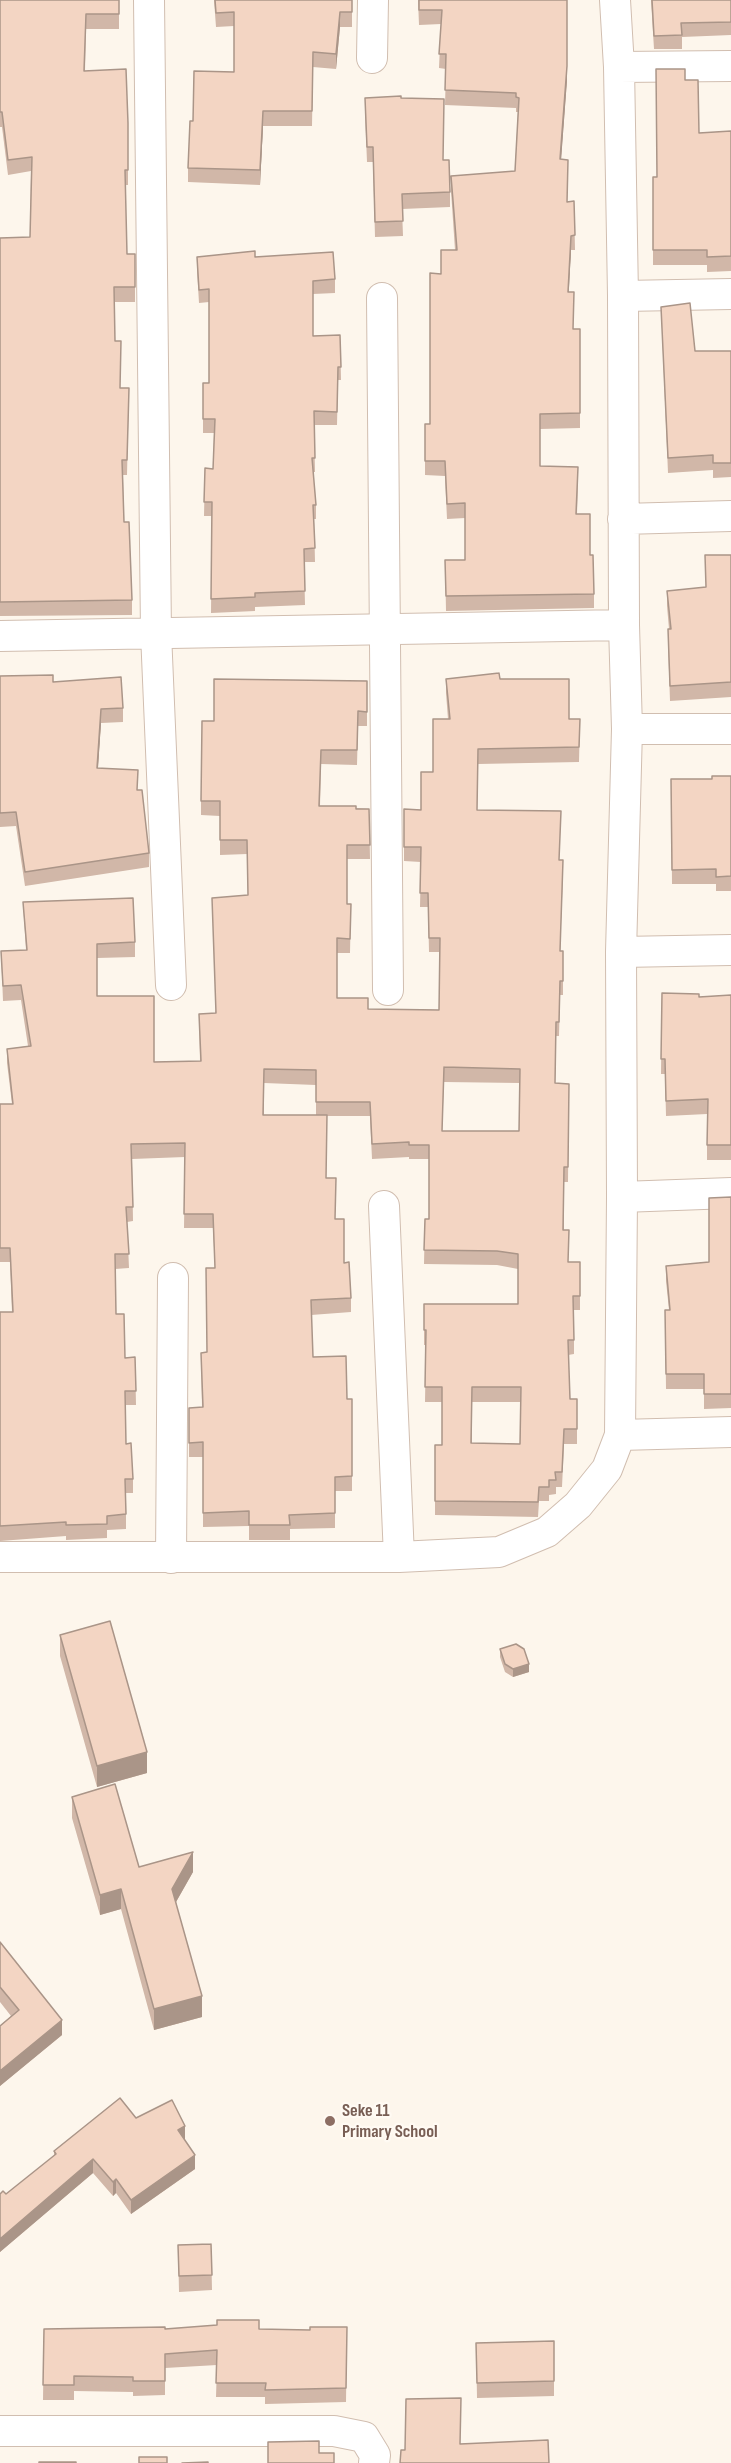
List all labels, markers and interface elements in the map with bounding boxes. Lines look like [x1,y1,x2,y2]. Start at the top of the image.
place label: Seke 11 Primary School [342,2100,438,2142]
marker: Seke 11 Primary School [323,2114,337,2128]

